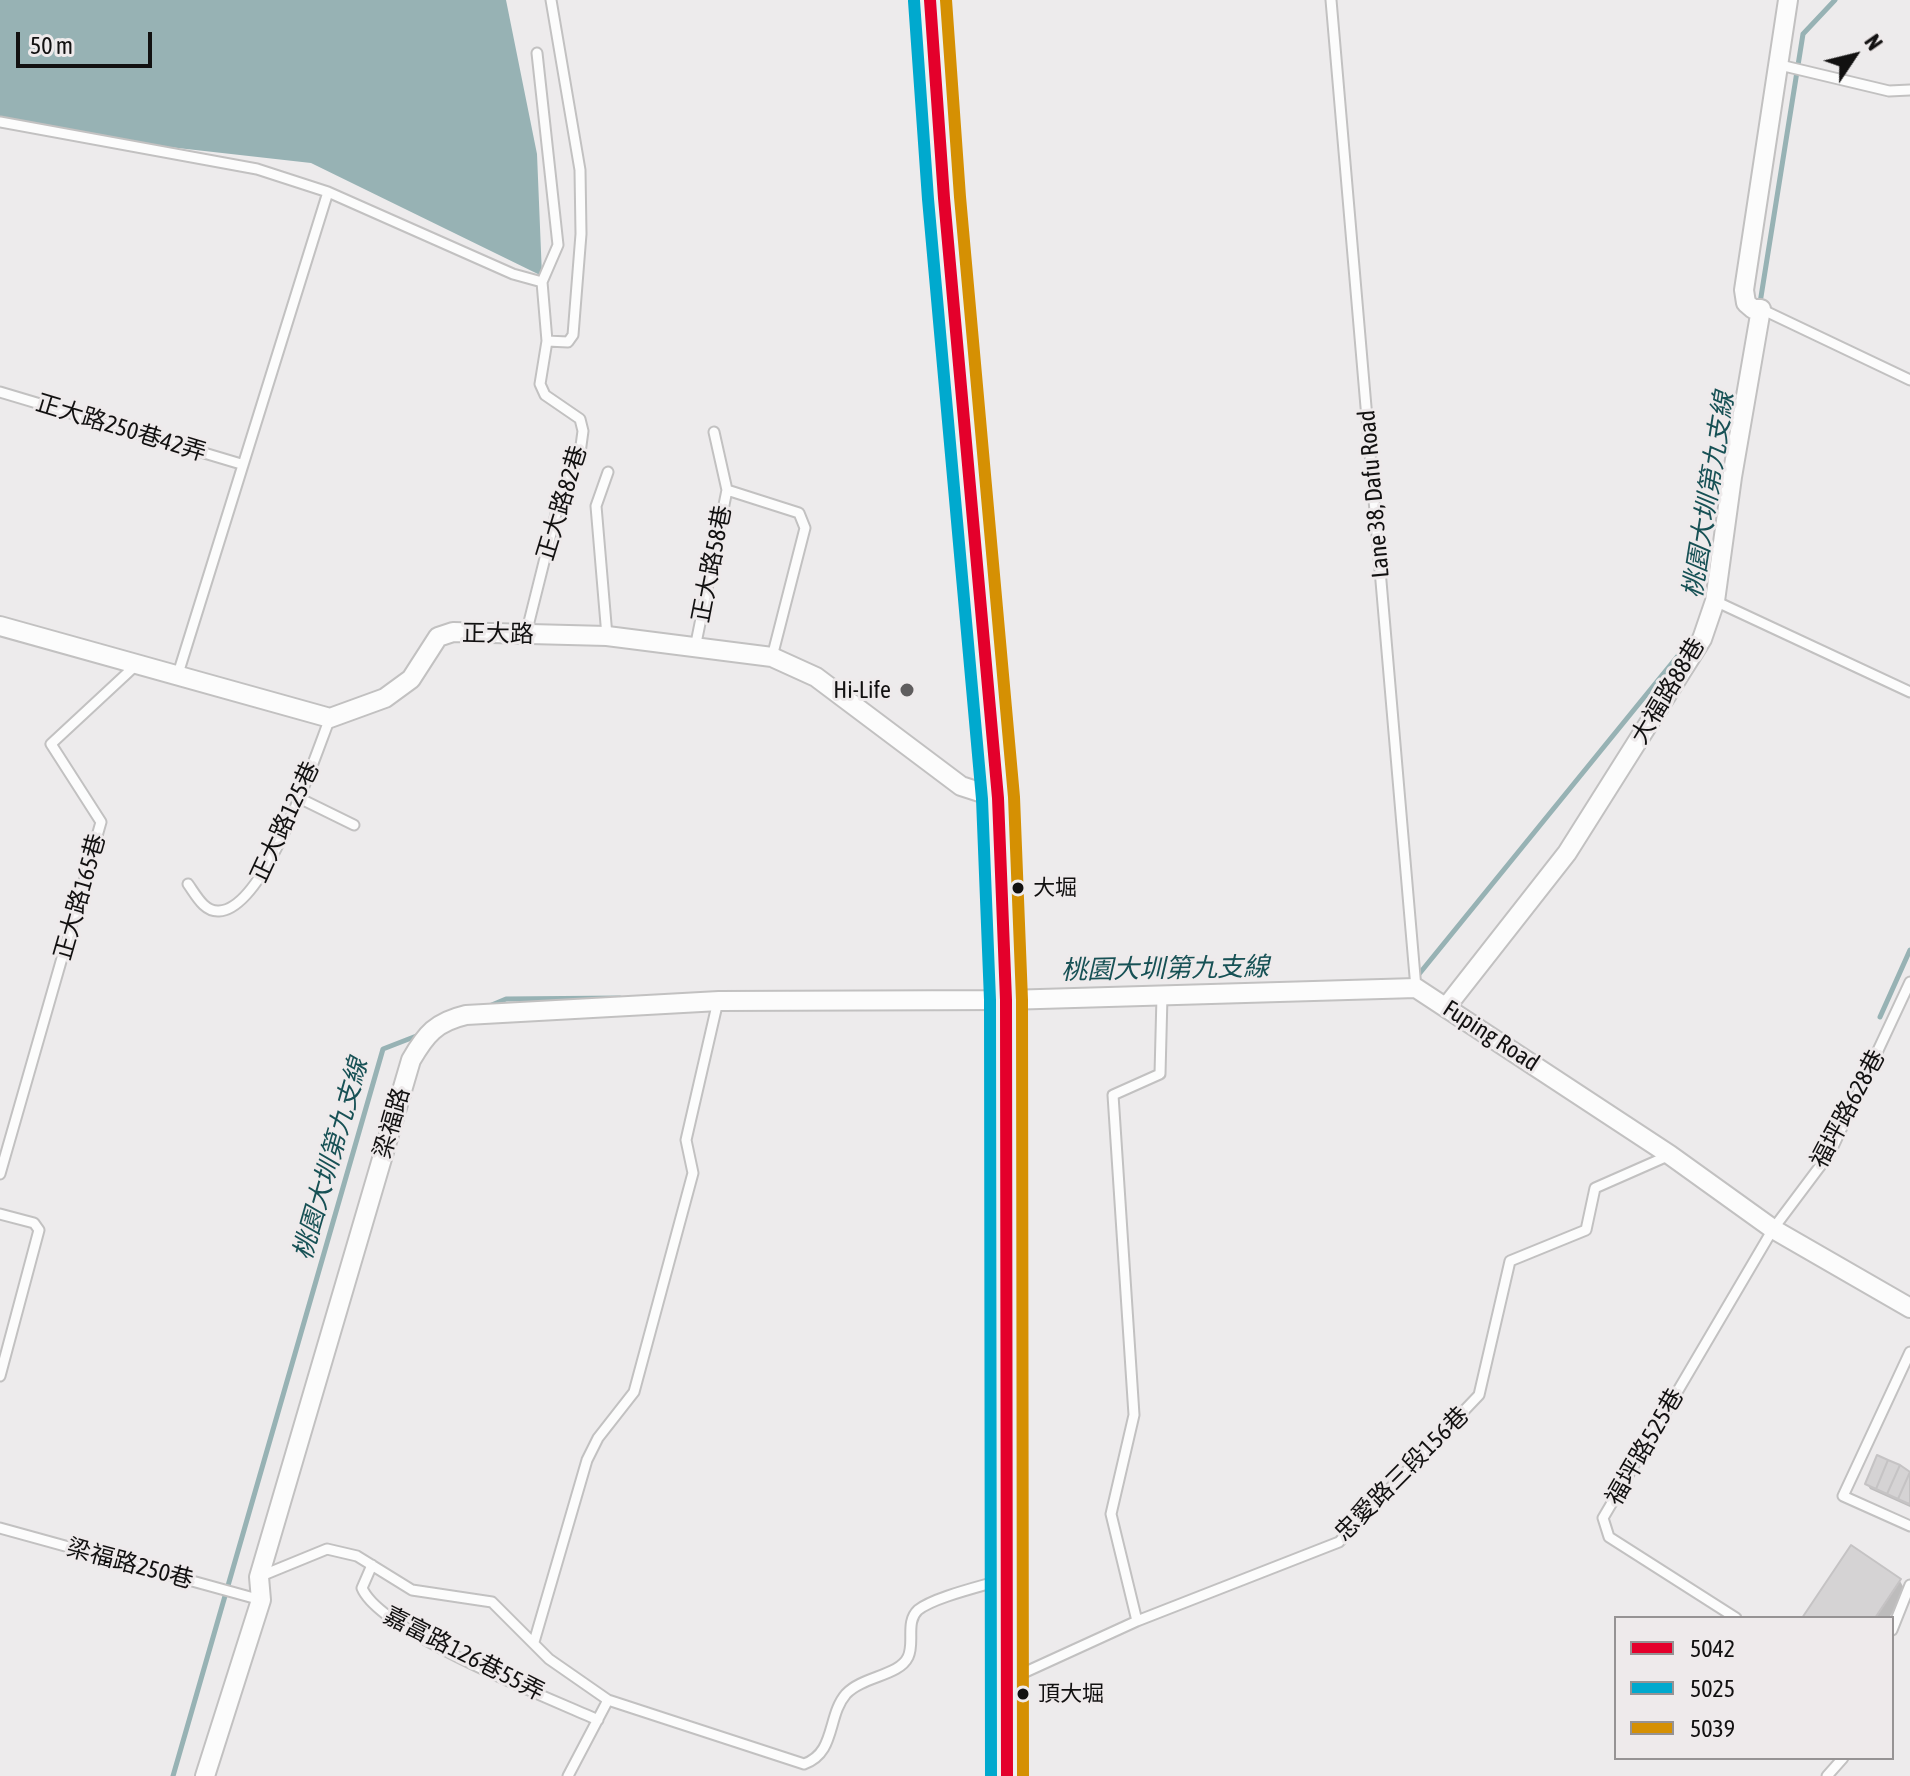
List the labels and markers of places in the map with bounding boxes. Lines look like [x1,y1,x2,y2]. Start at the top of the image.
place label: Hi-Life [833,676,891,704]
marker: Hi-Life [898,681,916,699]
place label: 大堀 [1033,875,1077,901]
marker: 大堀 [1010,880,1026,896]
place label: 頂大堀 [1038,1681,1104,1707]
marker: 頂大堀 [1015,1686,1031,1702]

